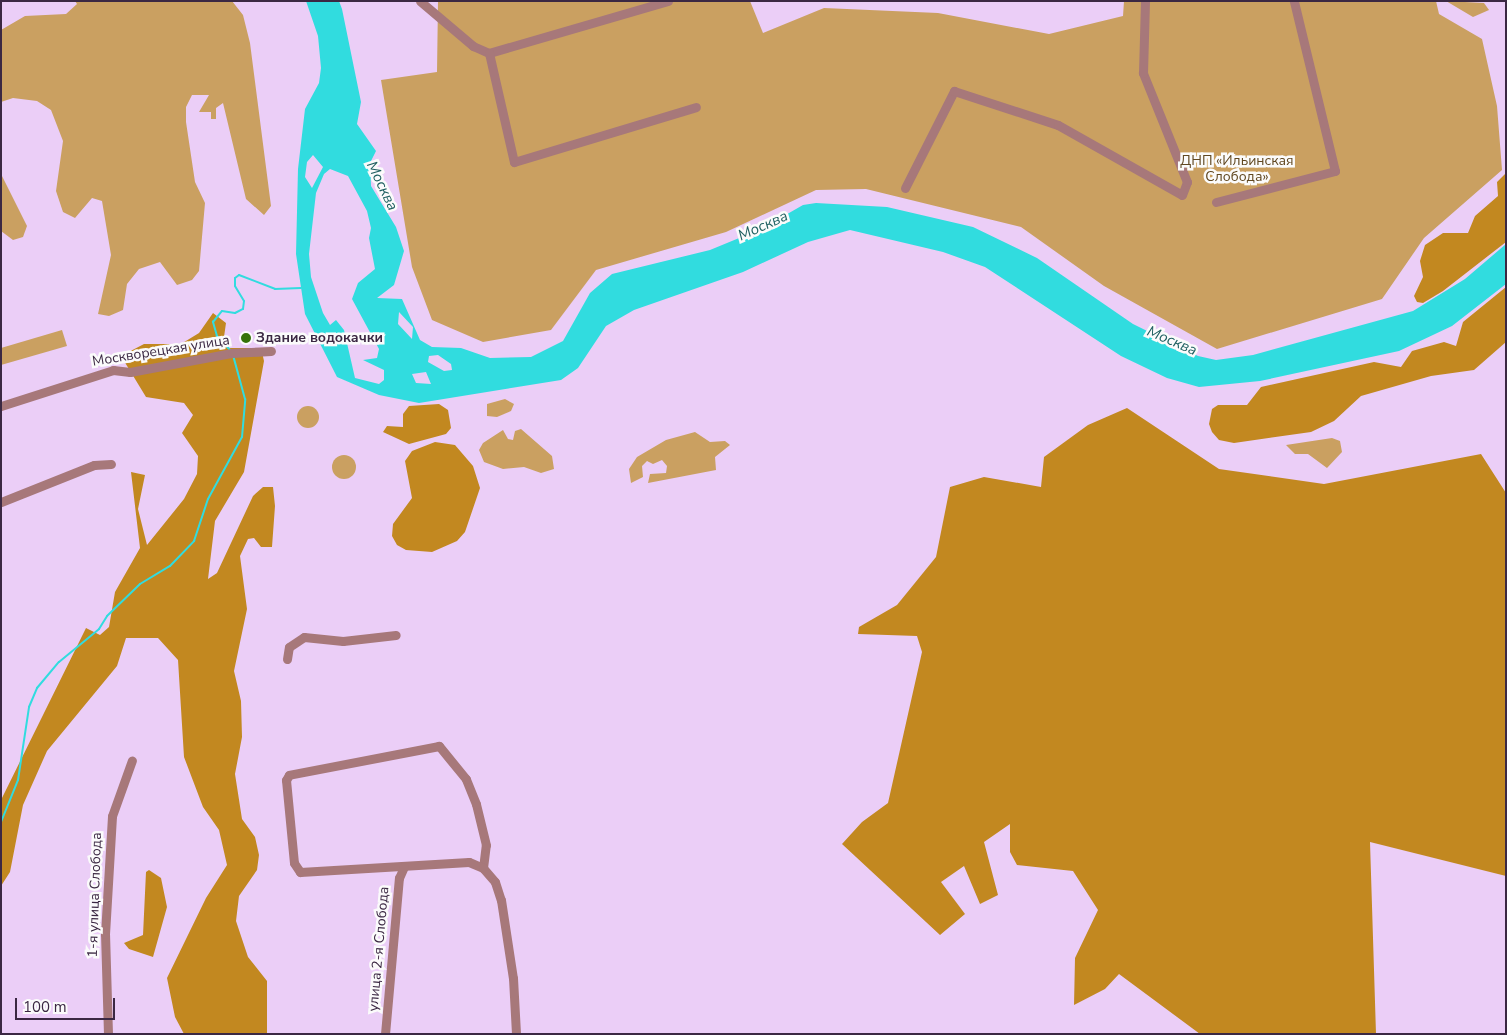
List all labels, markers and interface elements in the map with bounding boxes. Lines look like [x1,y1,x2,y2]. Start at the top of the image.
park label: ДНП «Ильинская Слобода» [1180,153,1294,186]
water label: Москва [362,158,402,214]
water label: Москва [735,207,791,245]
water label: Москва [1144,322,1200,360]
place label: Здание водокачки [256,330,383,346]
street label: Москворецкая улица [91,332,231,370]
marker: Здание водокачки [240,332,252,344]
street label: 1-я улица Слобода [84,832,106,958]
street label: улица 2-я Слобода [365,886,393,1012]
scale bar [18,988,118,1020]
text: 100 m [23,997,67,1017]

